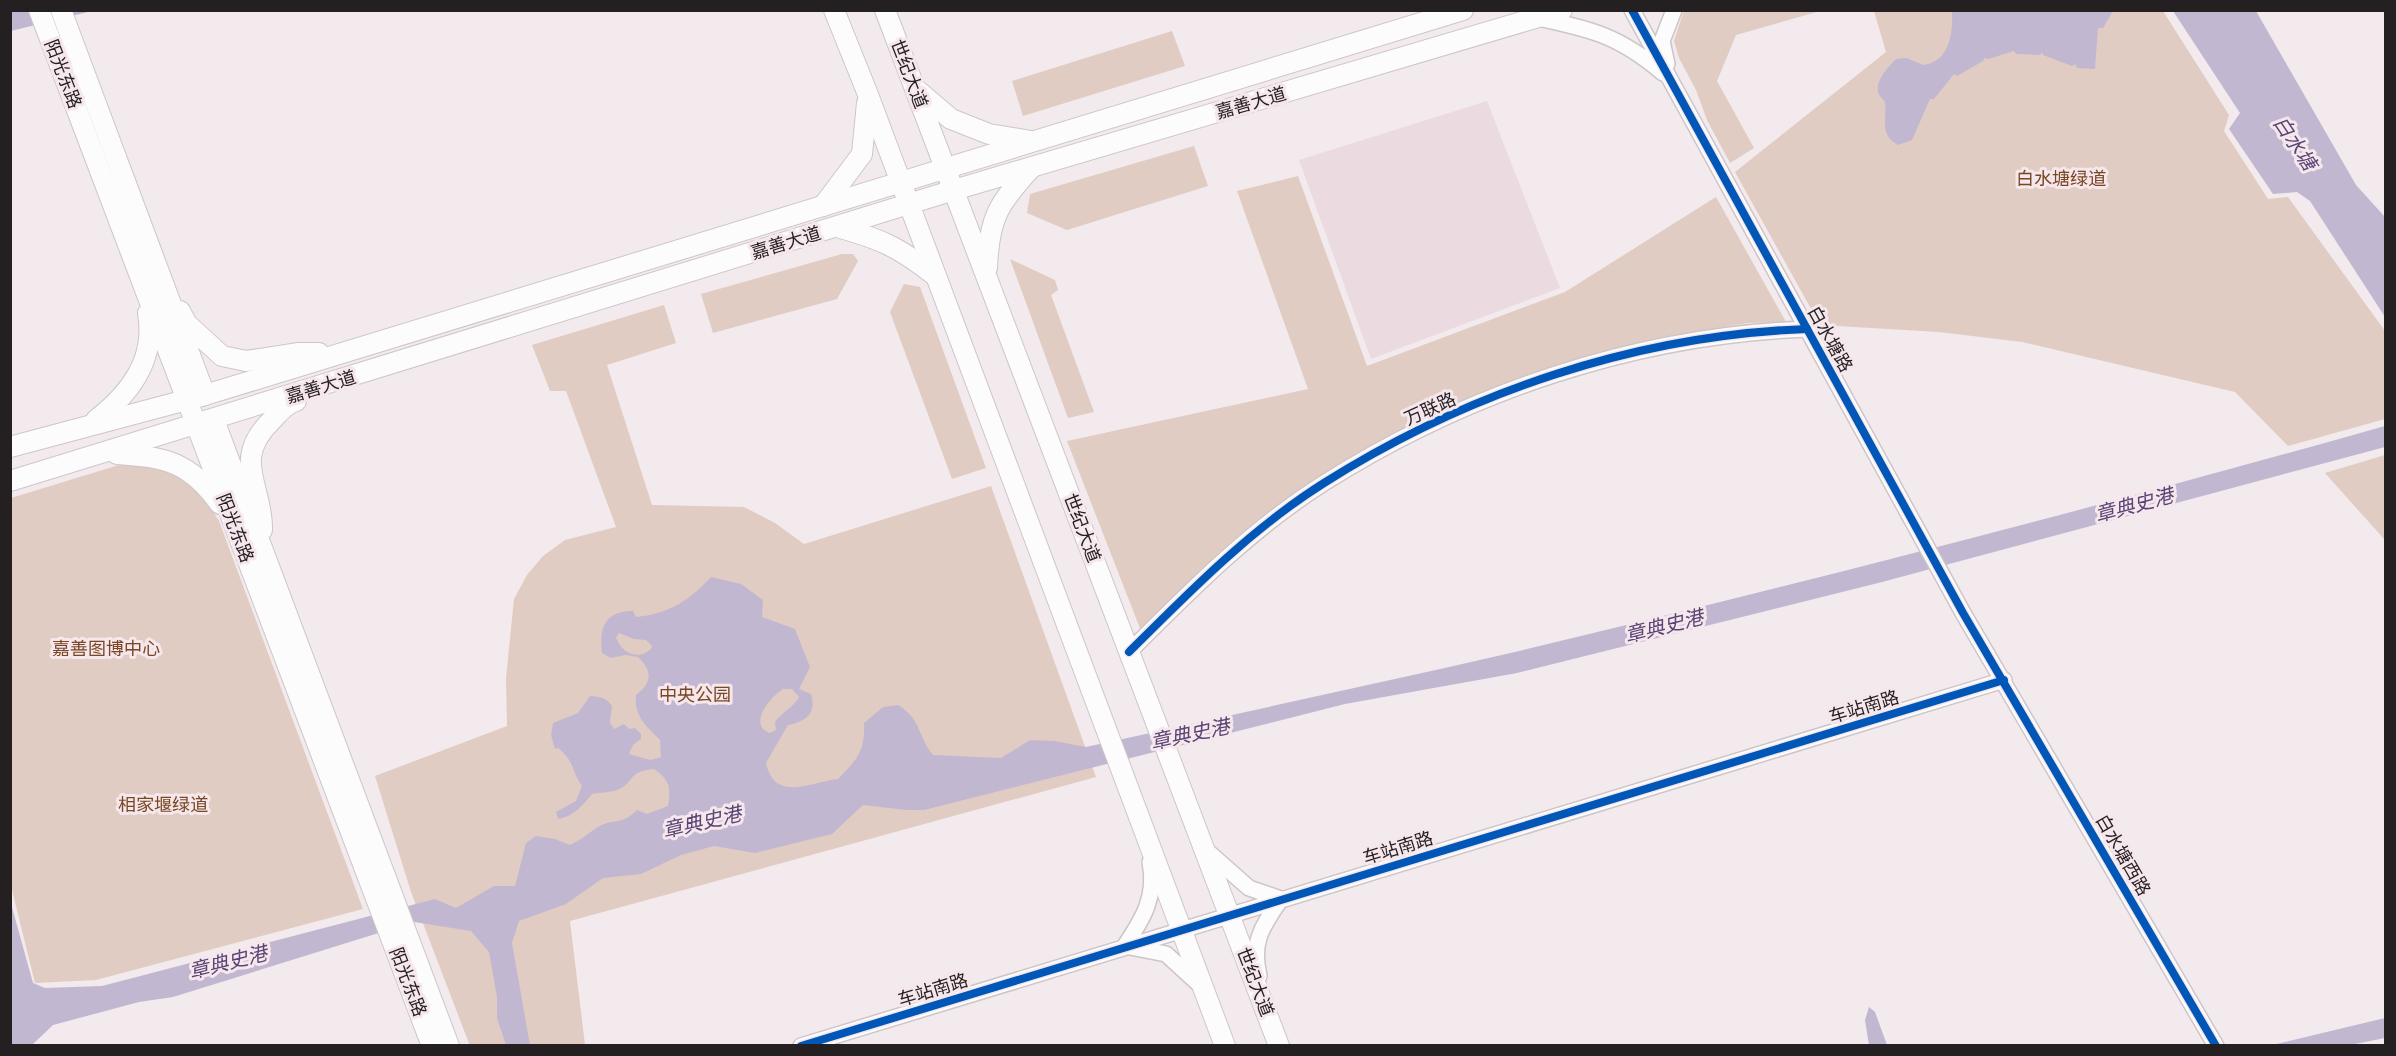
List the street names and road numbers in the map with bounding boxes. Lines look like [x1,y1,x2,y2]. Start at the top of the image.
street label: 阳光东路 [40,36,87,112]
street label: 世纪大道 [886,36,933,112]
street label: 嘉善大道 [1213,82,1289,123]
street label: 嘉善大道 [748,221,824,264]
street label: 白水塘路 [1803,302,1858,376]
street label: 嘉善大道 [283,365,359,408]
street label: 万联路 [1400,387,1459,430]
street label: 阳光东路 [212,490,259,566]
street label: 世纪大道 [1059,490,1106,566]
street label: 车站南路 [1826,685,1902,728]
street label: 白水塘西路 [2091,810,2156,899]
street label: 车站南路 [1360,826,1436,869]
street label: 阳光东路 [385,944,432,1020]
street label: 世纪大道 [1232,944,1279,1020]
street label: 车站南路 [895,968,971,1011]

